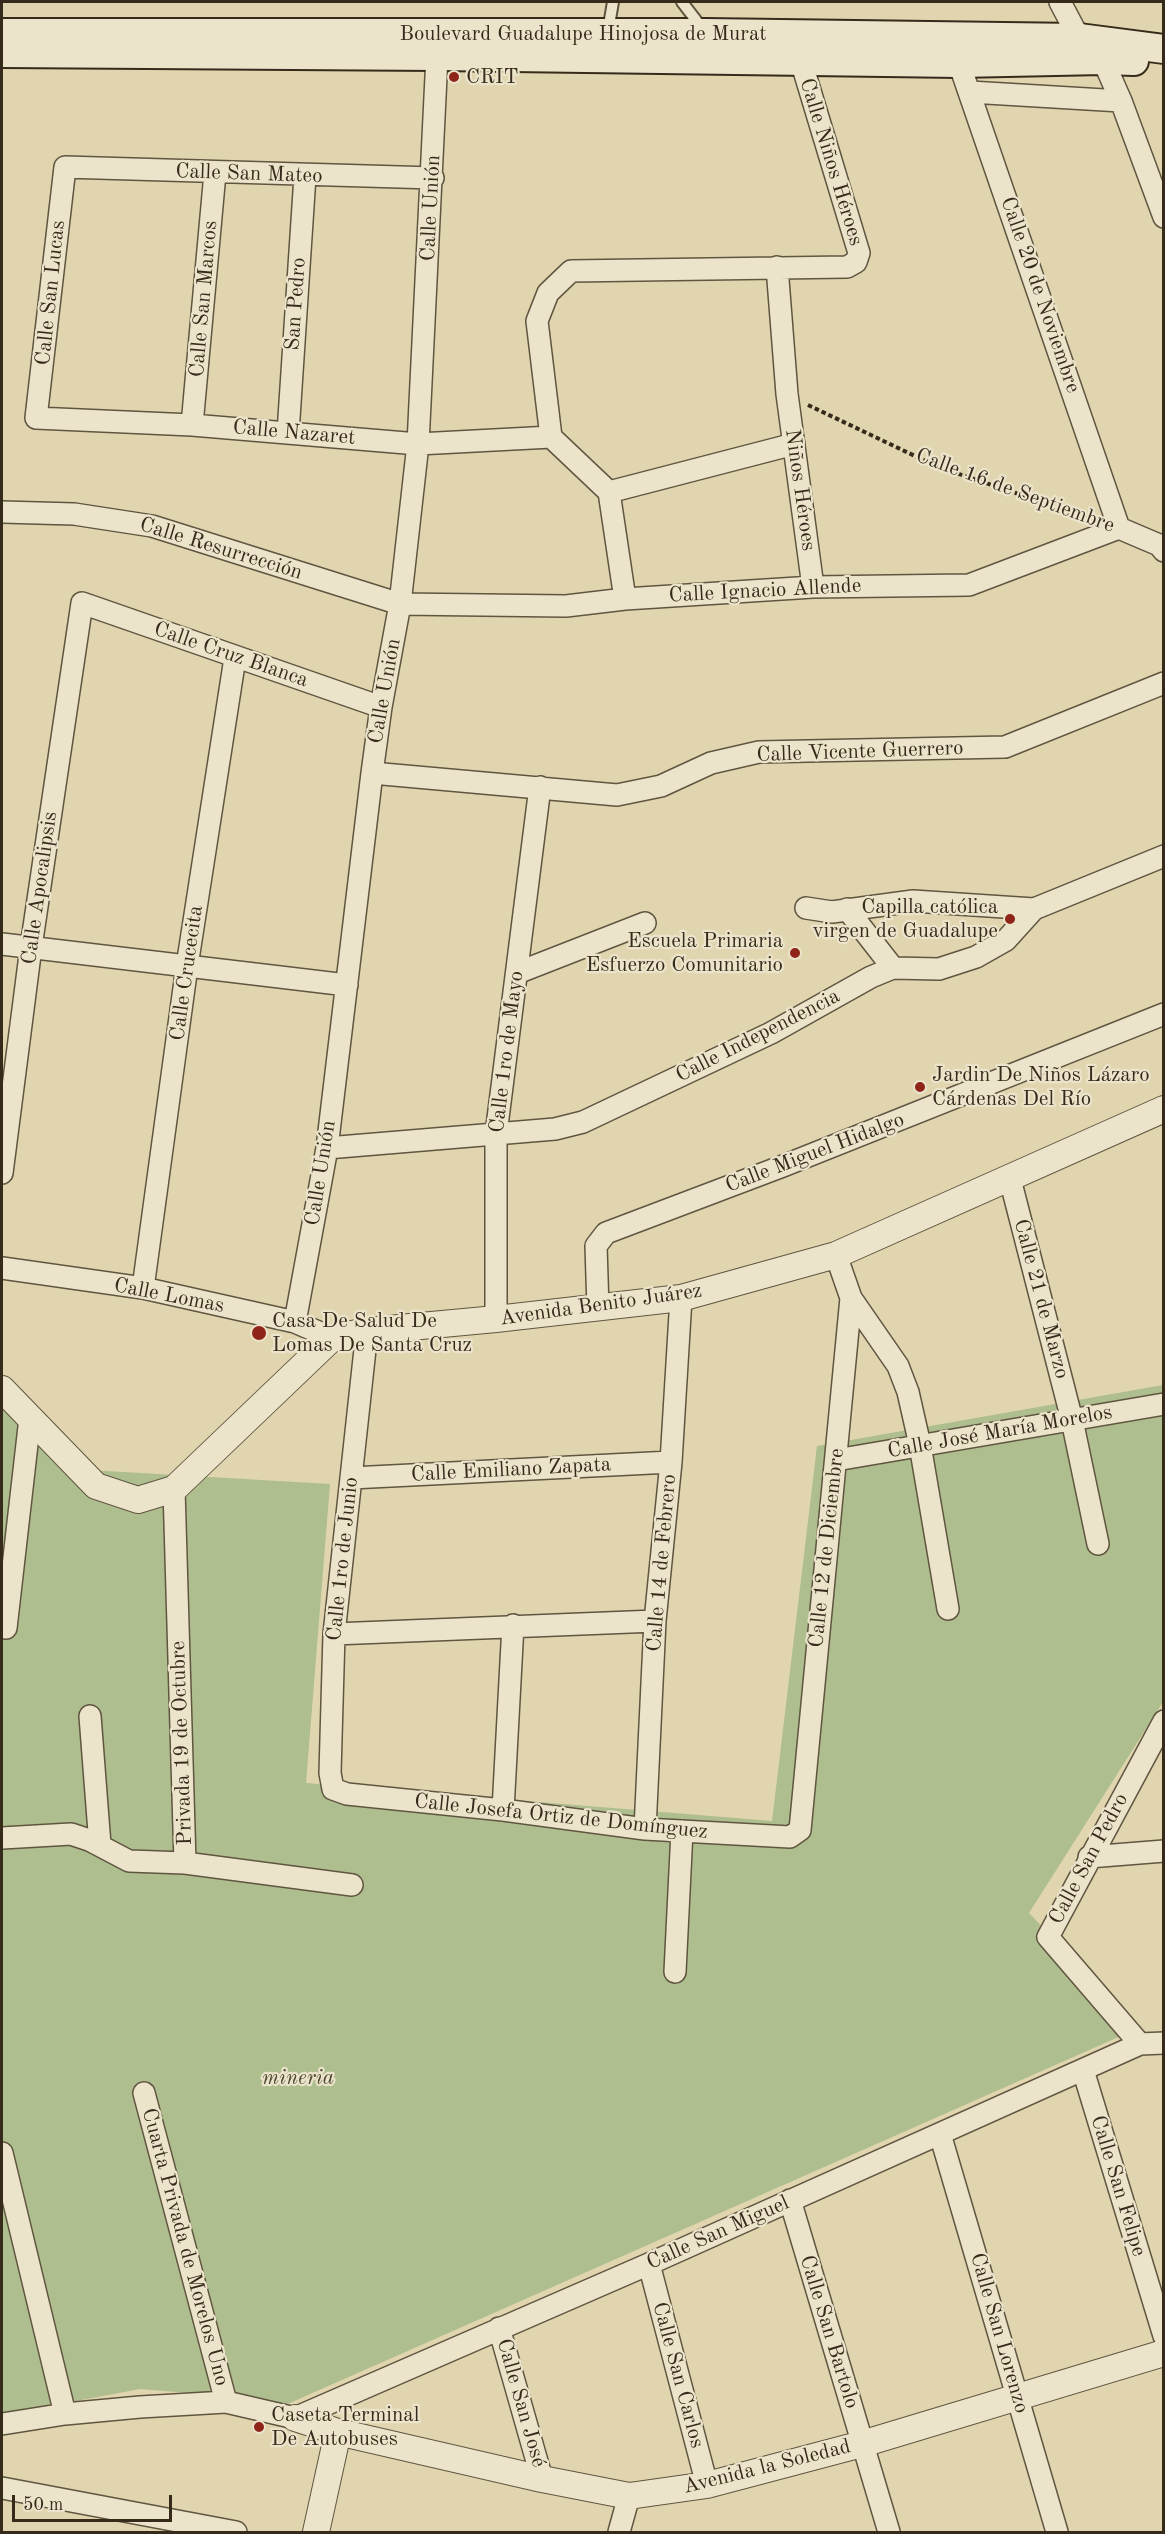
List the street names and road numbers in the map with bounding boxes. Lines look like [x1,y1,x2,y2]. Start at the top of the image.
street label: Boulevard Guadalupe Hinojosa de Murat [399,21,767,47]
street label: Calle Niños Héroes [794,75,868,249]
street label: Calle Unión [416,154,446,262]
street label: Calle San Mateo [175,159,323,189]
street label: Calle 20 de Noviembre [995,194,1085,396]
street label: Calle San Lucas [31,219,71,367]
street label: Calle San Marcos [185,220,223,378]
street label: San Pedro [280,257,312,351]
street label: Calle Nazaret [232,415,356,451]
street label: Niños Héroes [779,428,821,552]
street label: Calle 16 de Septiembre [912,443,1118,539]
street label: Calle Resurrección [137,512,305,586]
street label: Calle Ignacio Allende [668,573,862,609]
street label: Calle Cruz Blanca [150,617,312,693]
street label: Calle Unión [363,636,407,746]
street label: Calle Vicente Guerrero [756,736,964,768]
street label: Calle Apocalipsis [17,810,63,966]
street label: Calle Crucecita [165,904,209,1042]
street label: Calle 1ro de Mayo [485,970,529,1134]
street label: Calle Independencia [672,984,844,1088]
street label: Calle Miguel Hidalgo [722,1107,908,1199]
street label: Calle Unión [300,1118,342,1228]
street label: Calle 21 de Marzo [1008,1216,1074,1382]
street label: Calle Lomas [112,1273,226,1319]
street label: Avenida Benito Juárez [498,1278,704,1332]
street label: Calle José María Morelos [886,1400,1114,1464]
street label: Calle 12 de Diciembre [804,1447,850,1649]
street label: Calle Emiliano Zapata [410,1452,612,1488]
street label: Calle 14 de Febrero [642,1473,682,1653]
street label: Calle 1ro de Junio [322,1476,364,1642]
street label: Privada 19 de Octubre [166,1640,198,1846]
street label: Calle Josefa Ortiz de Domínguez [413,1789,709,1845]
street label: Calle San Pedro [1044,1789,1134,1929]
street label: Cuarta Privada de Morelos Uno [136,2105,234,2389]
street label: Calle San Felipe [1085,2112,1151,2260]
street label: Calle San Miguel [643,2190,793,2276]
street label: Calle San Lorenzo [964,2250,1034,2416]
street label: Calle San Bartolo [794,2252,864,2412]
street label: Calle San Carlos [646,2299,710,2451]
street label: Calle San José [491,2336,551,2470]
street label: Avenida la Soledad [681,2434,853,2500]

